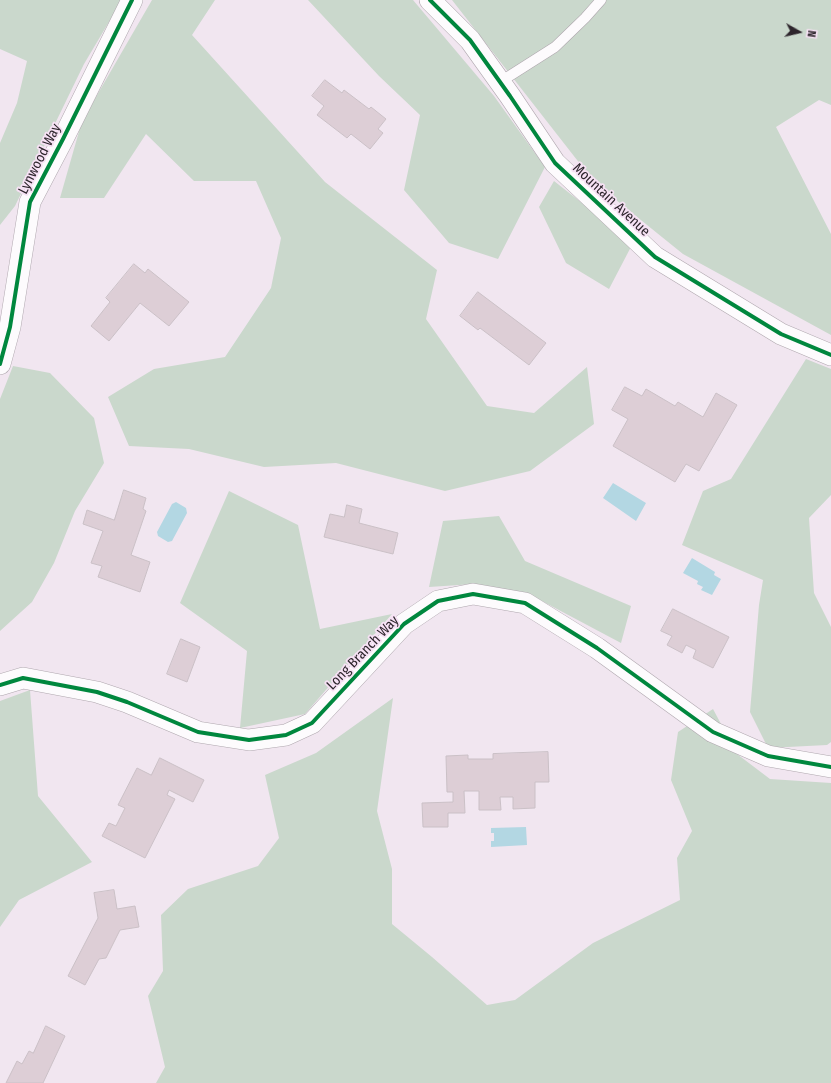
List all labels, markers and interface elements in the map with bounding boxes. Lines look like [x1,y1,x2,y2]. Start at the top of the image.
north arrow [779,12,819,52]
text: N [804,30,818,38]
street label: Lynwood Way [15,121,65,197]
street label: Mountain Avenue [569,160,653,240]
street label: Long Branch Way [323,612,403,694]

